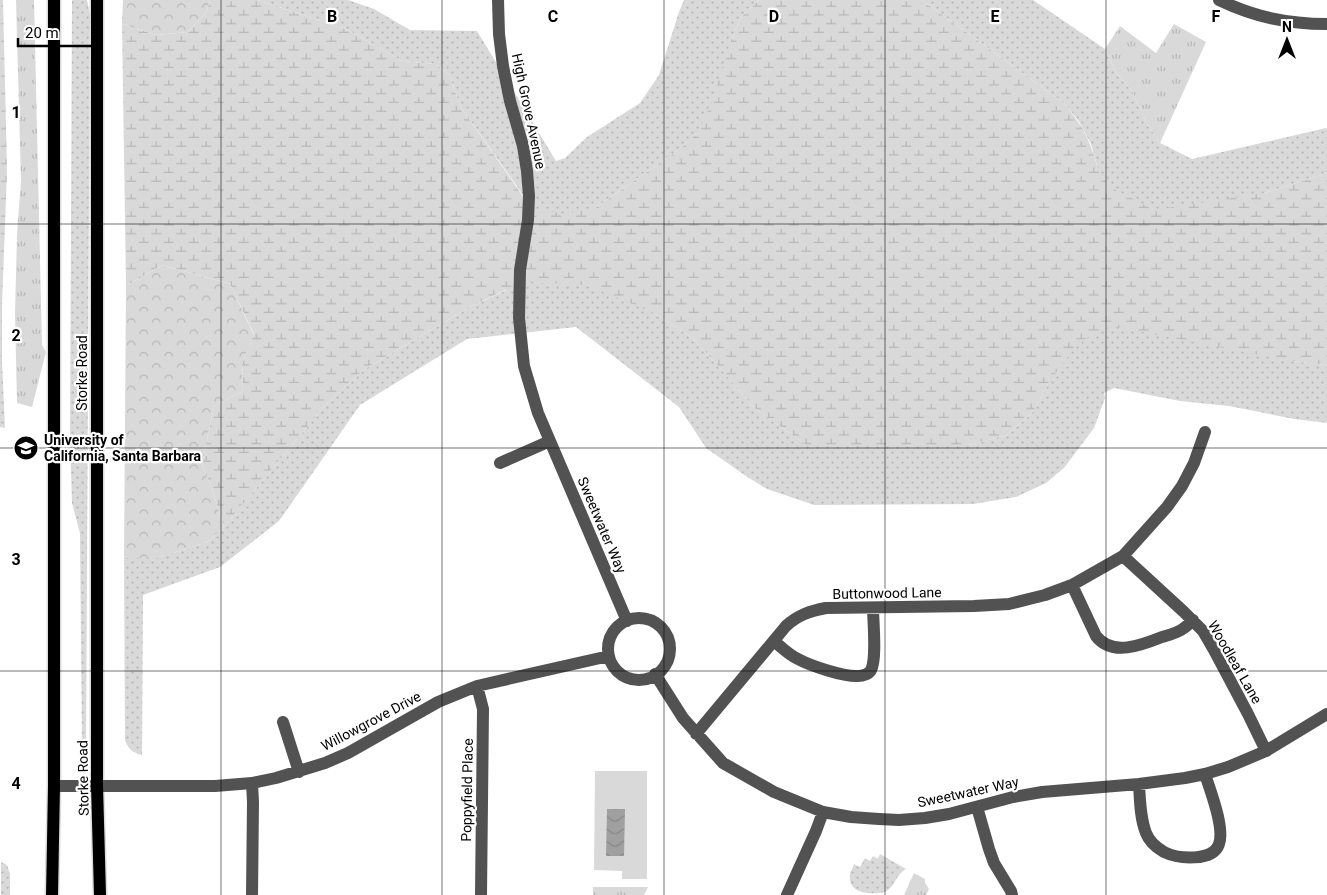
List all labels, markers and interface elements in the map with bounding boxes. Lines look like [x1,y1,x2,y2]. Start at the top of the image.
text: B [327,7,337,26]
text: C [548,7,558,26]
text: D [769,7,779,26]
text: E [991,7,1000,26]
text: F [1212,7,1221,26]
scale bar [18,15,95,47]
north arrow [1262,15,1312,65]
text: N [1282,19,1292,35]
text: 20 m [25,24,59,42]
street label: High Grove Avenue [509,52,549,170]
text: 1 [11,103,21,122]
text: 2 [11,326,21,345]
street label: Storke Road [74,335,90,411]
place label: University of California, Santa Barbara [44,432,202,464]
school or university icon: University of California, Santa Barbara [13,435,39,461]
street label: Sweetwater Way [575,474,630,576]
text: 3 [11,550,21,569]
street label: Buttonwood Lane [832,584,942,602]
street label: Woodleaf Lane [1205,618,1265,706]
street label: Willowgrove Drive [318,688,424,754]
street label: Poppyfield Place [458,738,476,842]
street label: Storke Road [74,740,92,816]
street label: Sweetwater Way [916,773,1020,811]
text: 4 [11,774,21,793]

